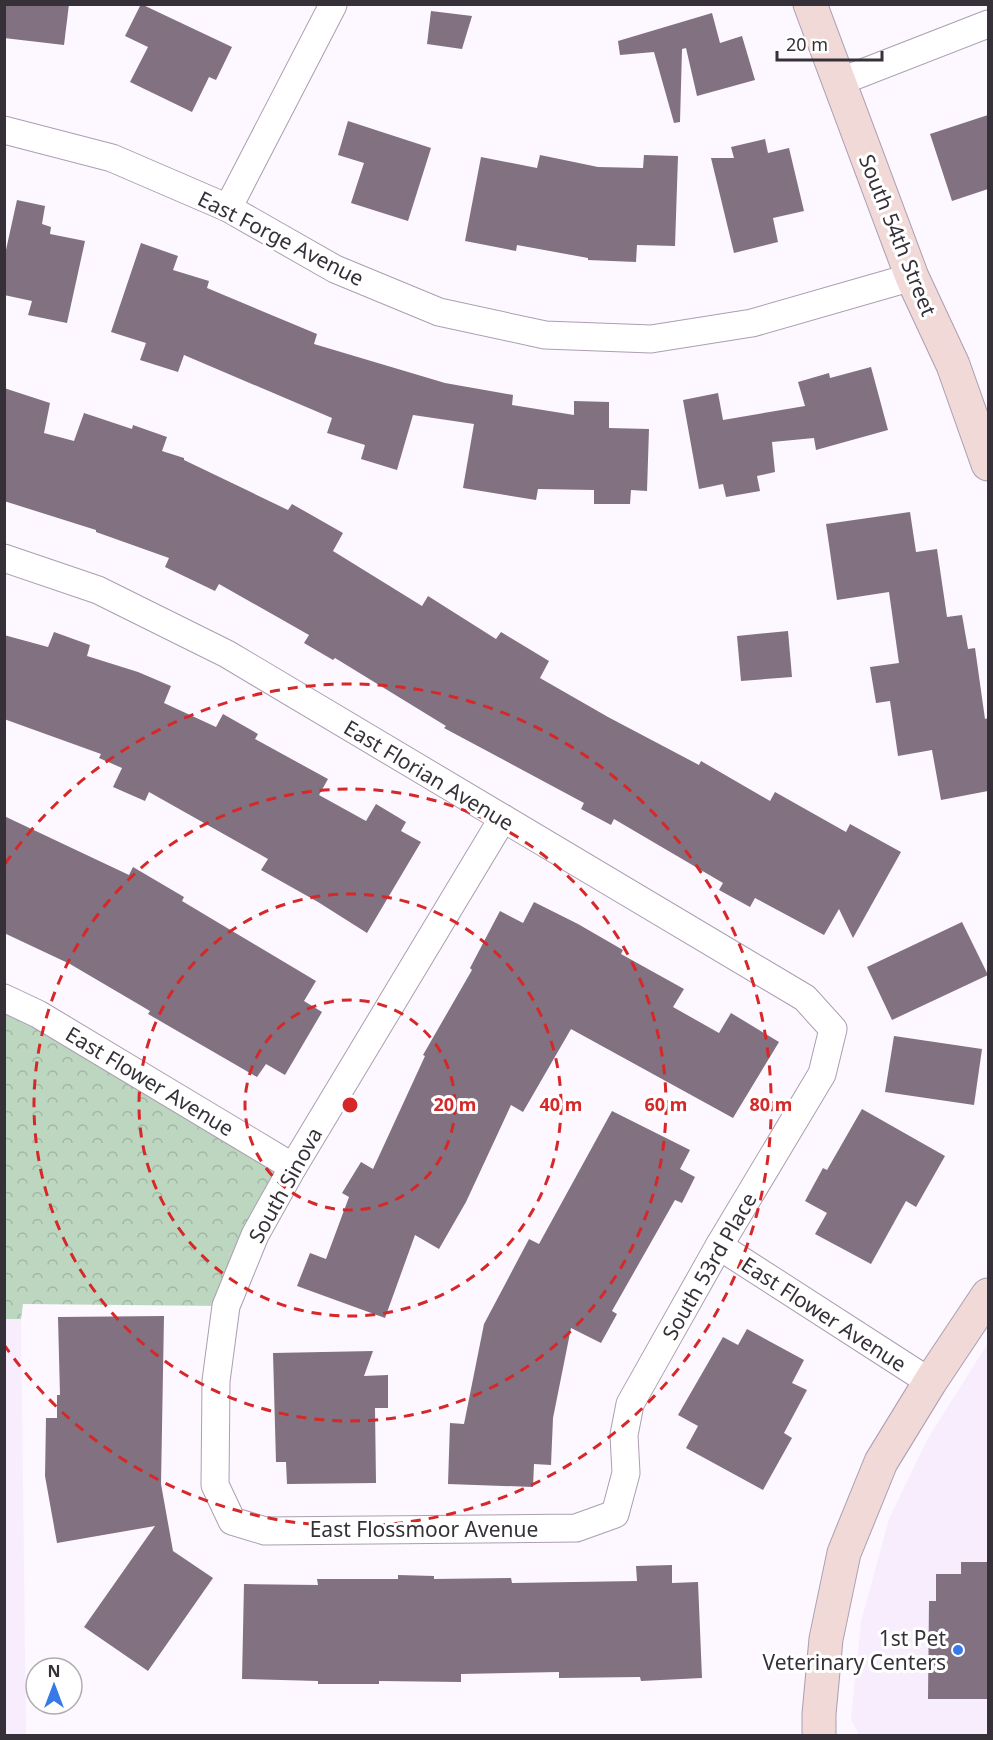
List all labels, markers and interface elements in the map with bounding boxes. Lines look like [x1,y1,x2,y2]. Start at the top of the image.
scale bar [777,24,882,62]
text: 20 m [786,32,828,56]
street label: South 54th Street [853,150,943,320]
street label: East Forge Avenue [193,184,369,292]
street label: East Florian Avenue [339,713,519,837]
street label: East Flower Avenue [61,1020,239,1142]
text: 20 m [434,1092,476,1116]
text: 40 m [540,1092,582,1116]
text: 60 m [645,1092,687,1116]
text: 80 m [750,1092,792,1116]
centre of rings [340,1095,360,1115]
street label: South Sinova [242,1122,328,1248]
street label: South 53rd Place [655,1187,763,1345]
street label: East Flower Avenue [736,1250,912,1378]
street label: East Flossmoor Avenue [310,1515,538,1543]
place label: 1st Pet Veterinary Centers [763,1624,946,1676]
marker: 1st Pet Veterinary Centers [951,1643,965,1657]
north arrow [24,1656,84,1716]
text: N [47,1660,61,1682]

